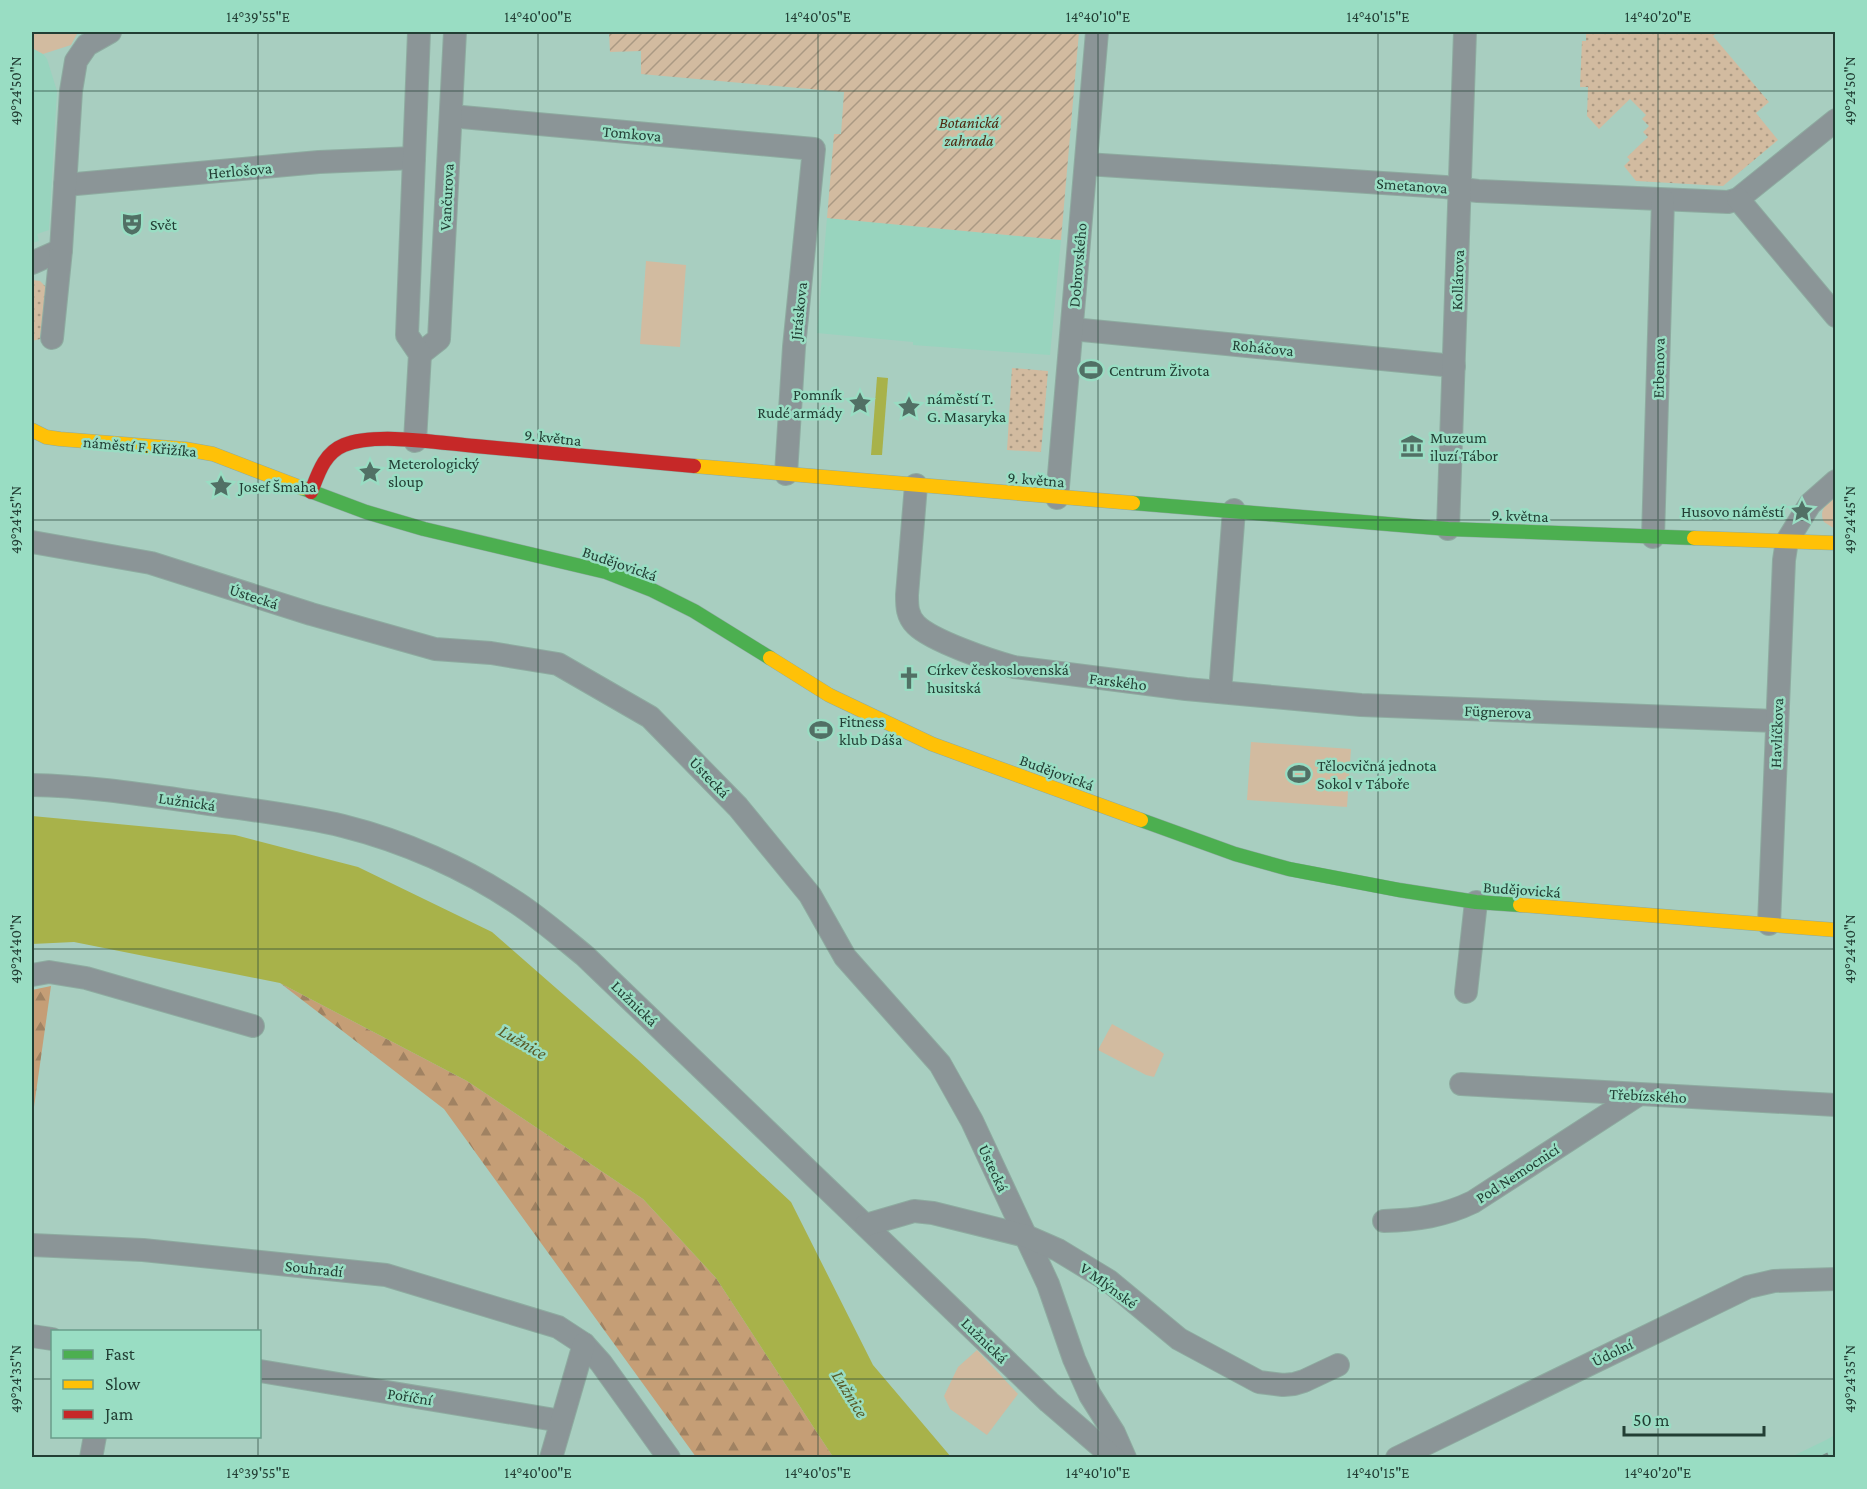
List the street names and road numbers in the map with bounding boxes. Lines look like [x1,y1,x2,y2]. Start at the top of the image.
street label: Tomkova [602,122,663,145]
street label: Herlošova [207,159,273,182]
street label: Vančurova [436,162,457,231]
street label: Smetanova [1376,175,1449,197]
street label: Dobrovského [1065,222,1090,308]
street label: Kollárova [1448,249,1467,311]
street label: Jiráskova [787,281,811,343]
street label: Roháčova [1231,336,1295,359]
street label: Erbenova [1649,337,1668,399]
street label: 9. května [524,426,583,449]
street label: náměstí F. Křižíka [82,433,198,460]
street label: 9. května [1007,469,1066,491]
street label: 9. května [1491,506,1550,525]
street label: Budějovická [580,543,660,585]
street label: Ústecká [227,581,281,612]
street label: Farského [1088,670,1148,693]
street label: Havlíčkova [1767,697,1786,768]
street label: Fügnerova [1464,702,1533,722]
street label: Budějovická [1017,751,1097,795]
street label: Ústecká [686,753,734,802]
street label: Lužnická [157,789,217,814]
street label: Budějovická [1483,878,1562,902]
street label: Lužnická [608,977,662,1030]
street label: Třebízského [1609,1085,1687,1106]
street label: Pod Nemocnicí [1473,1140,1563,1207]
street label: Ústecká [975,1142,1012,1195]
street label: Souhradí [284,1257,344,1280]
street label: V Mlýnské [1076,1259,1141,1313]
street label: Lužnická [958,1314,1012,1367]
street label: Údolní [1589,1335,1636,1370]
street label: Poříční [386,1385,434,1409]

